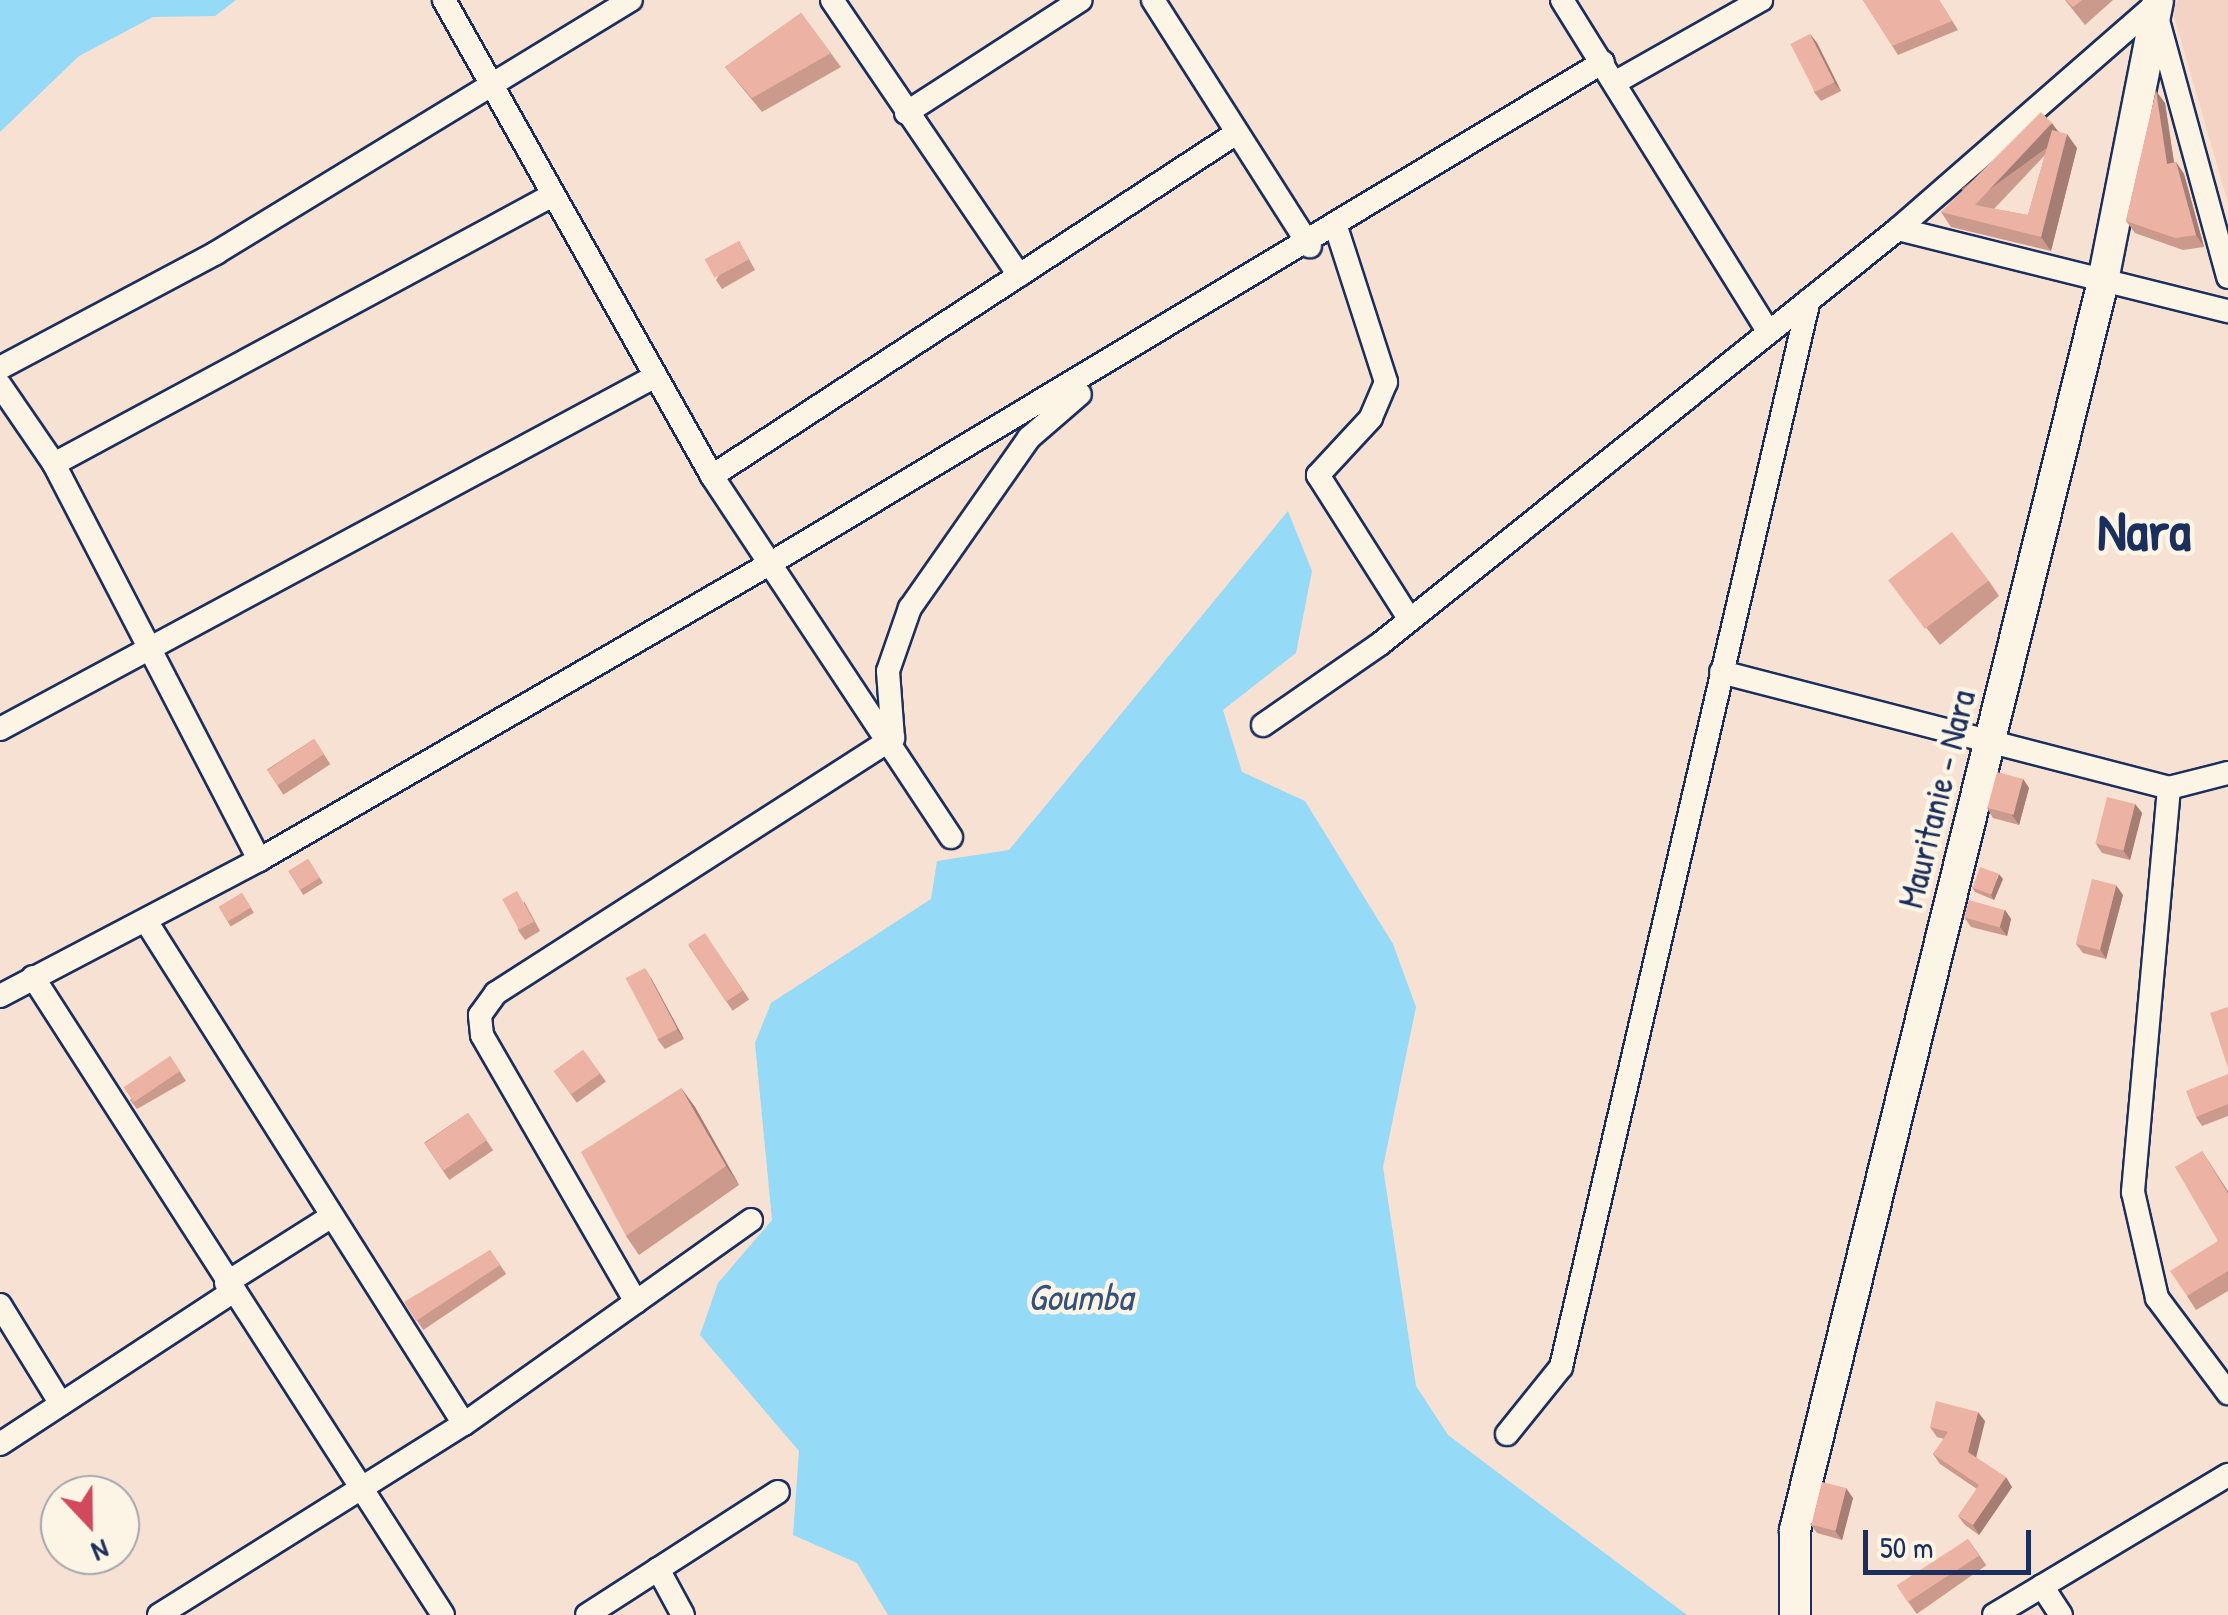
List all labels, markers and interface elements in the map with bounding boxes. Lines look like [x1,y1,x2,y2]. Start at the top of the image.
district label: Nara [2097,498,2191,564]
street label: Mauritanie - Nara [1890,686,1984,912]
water label: Goumba [1027,1274,1133,1320]
north arrow [40,1475,140,1575]
scale bar [1868,1510,2036,1572]
text: 50 m [1880,1527,1933,1567]
text: N [86,1531,115,1571]

